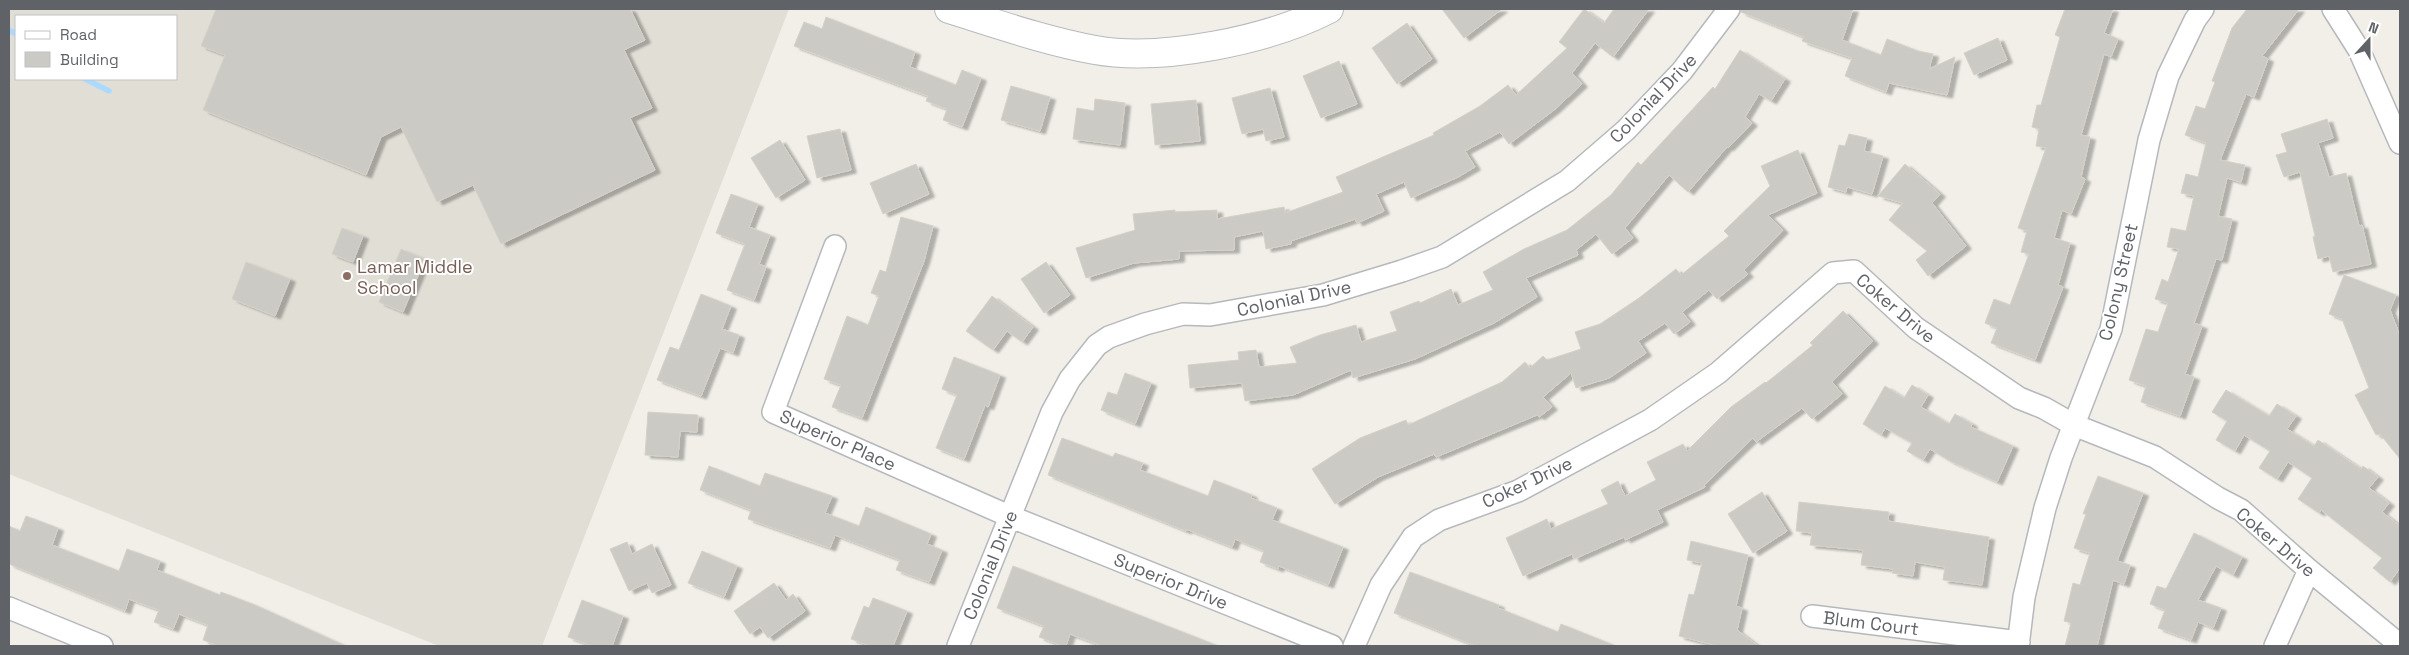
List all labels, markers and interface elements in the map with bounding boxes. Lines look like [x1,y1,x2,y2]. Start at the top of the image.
legend [15,15,178,80]
north arrow [2344,15,2394,65]
text: N [2366,18,2381,38]
text: Road [60,25,97,44]
street label: Colonial Drive [1604,48,1702,148]
text: Building [60,50,119,69]
street label: Colony Street [2093,221,2143,343]
place label: Lamar Middle School [357,255,473,299]
street label: Coker Drive [1851,268,1941,348]
marker: Lamar Middle School [341,270,353,282]
street label: Colonial Drive [1235,275,1353,321]
street label: Superior Place [776,404,900,476]
street label: Coker Drive [1478,451,1576,513]
street label: Coker Drive [2231,502,2321,582]
street label: Colonial Drive [958,507,1022,623]
street label: Superior Drive [1111,548,1231,614]
street label: Blum Court [1822,606,1920,640]

